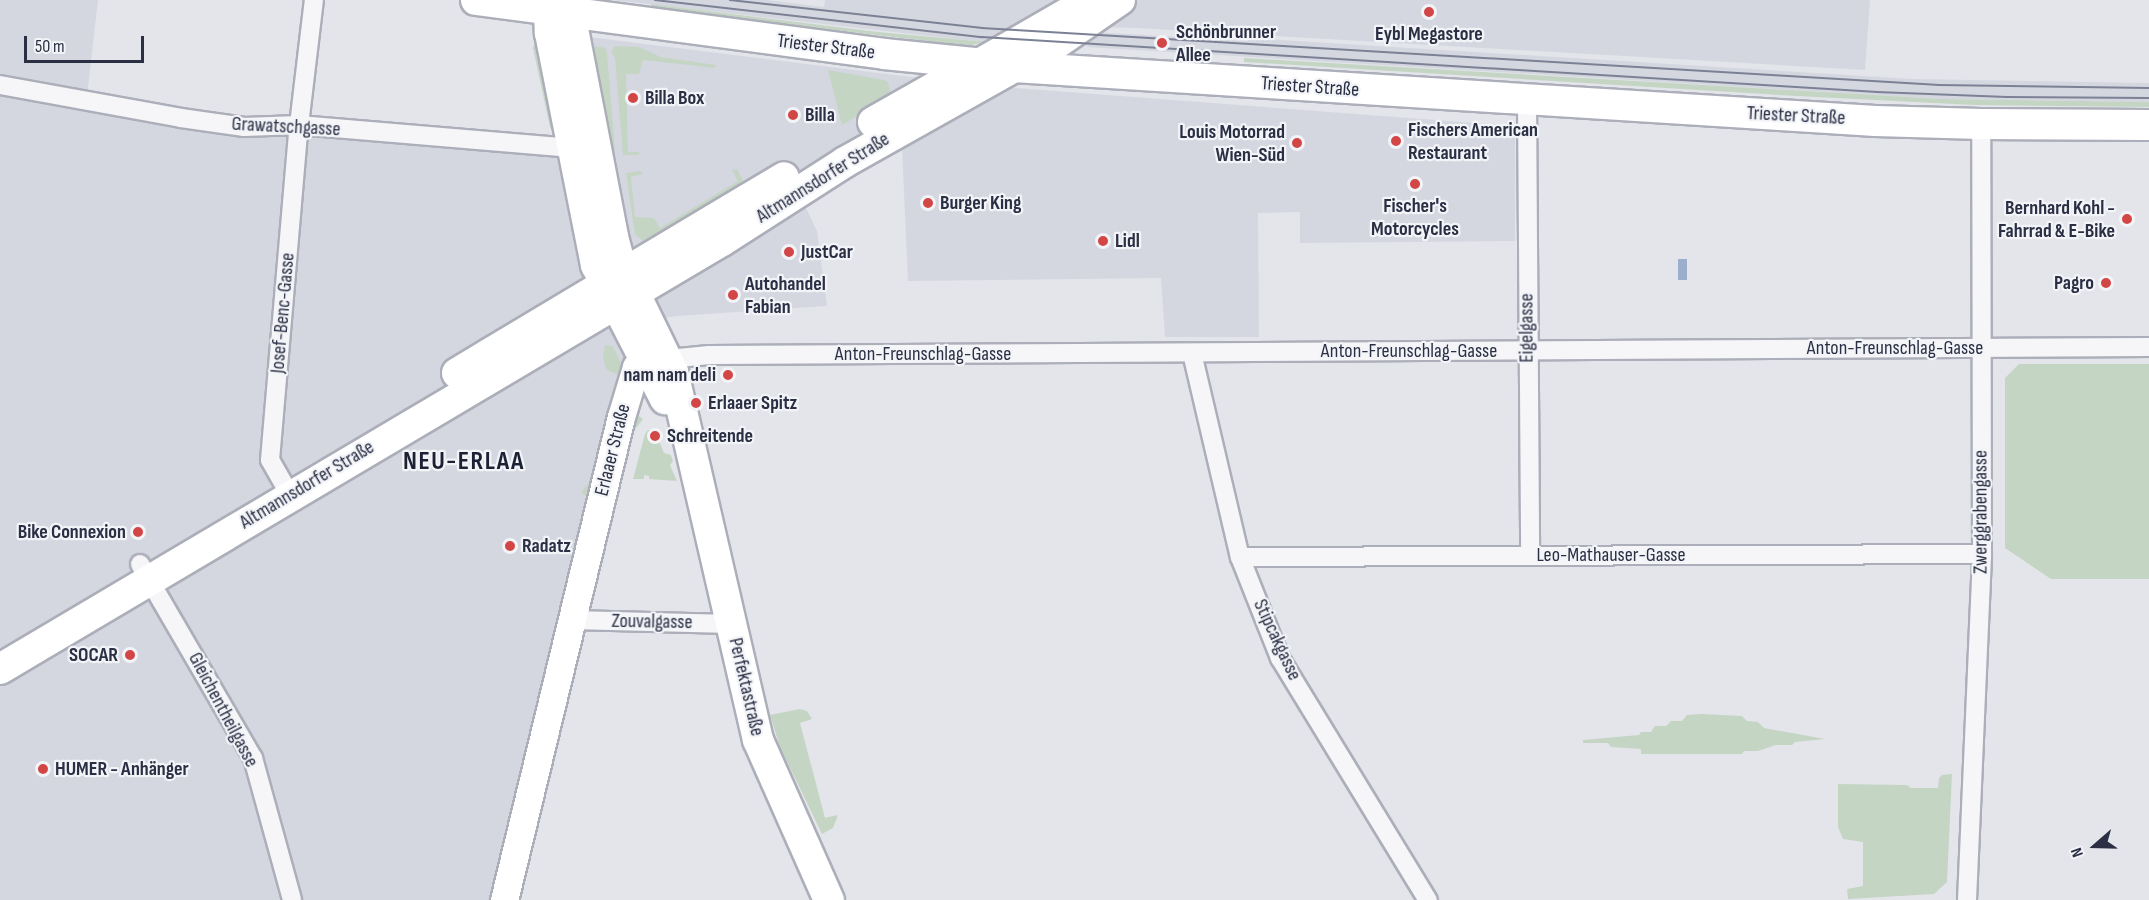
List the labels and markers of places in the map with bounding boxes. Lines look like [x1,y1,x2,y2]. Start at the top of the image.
marker: Eybl Megastore [1422,5,1436,19]
place label: Schönbrunner Allee [1176,20,1276,67]
place label: Eybl Megastore [1375,22,1483,46]
marker: Schönbrunner Allee [1153,34,1171,52]
place label: Billa Box [645,86,704,110]
marker: Billa Box [626,91,640,105]
place label: Billa [805,103,835,127]
marker: Billa [786,108,800,122]
place label: Fischers American Restaurant [1408,118,1538,165]
place label: Louis Motorrad Wien-Süd [1179,120,1285,167]
marker: Fischers American Restaurant [1389,134,1403,148]
marker: Louis Motorrad Wien-Süd [1290,136,1304,150]
marker: Fischer's Motorcycles [1408,177,1422,191]
place label: Burger King [940,191,1021,215]
place label: Fischer's Motorcycles [1371,194,1459,241]
marker: Burger King [921,196,935,210]
place label: Bernhard Kohl - Fahrrad & E-Bike [1998,196,2115,243]
marker: Bernhard Kohl - Fahrrad & E-Bike [2120,212,2134,226]
place label: Lidl [1115,229,1140,253]
marker: Lidl [1096,234,1110,248]
place label: JustCar [801,240,853,264]
marker: JustCar [782,245,796,259]
place label: Pagro [2054,271,2094,295]
place label: Autohandel Fabian [745,272,826,319]
marker: Pagro [2099,276,2113,290]
marker: Autohandel Fabian [726,288,740,302]
place label: nam nam deli [623,363,716,387]
marker: nam nam deli [721,368,735,382]
place label: Erlaaer Spitz [708,391,797,415]
marker: Erlaaer Spitz [689,396,703,410]
place label: Schreitende [667,424,753,448]
marker: Schreitende [648,429,662,443]
place label: Bike Connexion [18,520,126,544]
marker: Bike Connexion [131,525,145,539]
place label: Radatz [522,534,571,558]
marker: Radatz [503,539,517,553]
place label: SOCAR [69,643,118,667]
marker: SOCAR [123,648,137,662]
place label: HUMER - Anhänger [55,757,189,781]
marker: HUMER - Anhänger [36,762,50,776]

